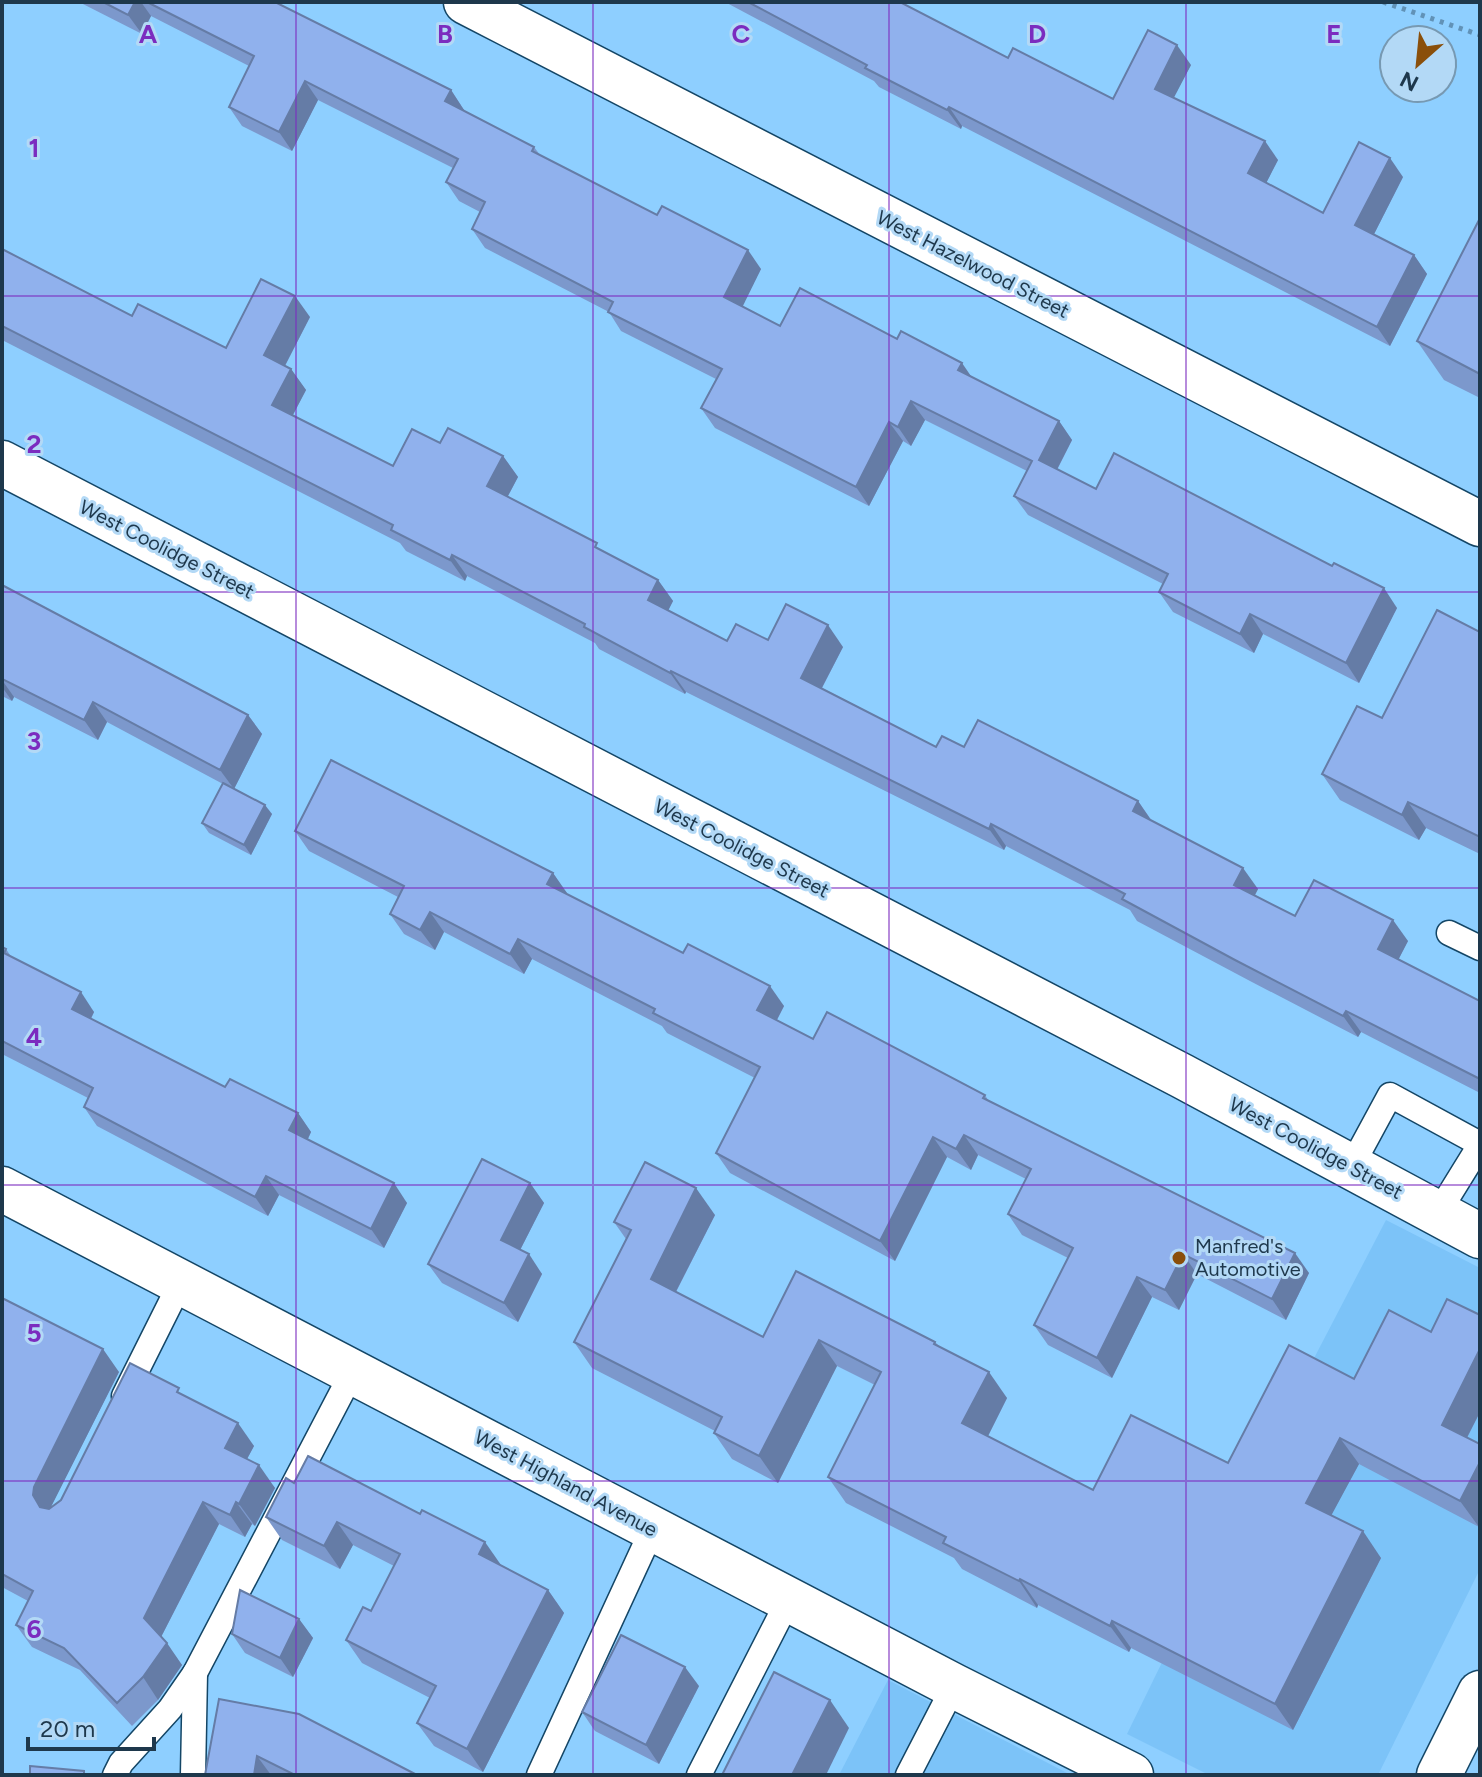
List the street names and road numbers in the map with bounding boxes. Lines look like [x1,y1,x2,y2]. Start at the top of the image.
street label: West Hazelwood Street [873,205,1073,323]
street label: West Coolidge Street [76,494,258,604]
street label: West Coolidge Street [651,793,833,903]
street label: West Coolidge Street [1225,1092,1407,1204]
street label: West Highland Avenue [470,1425,662,1541]

